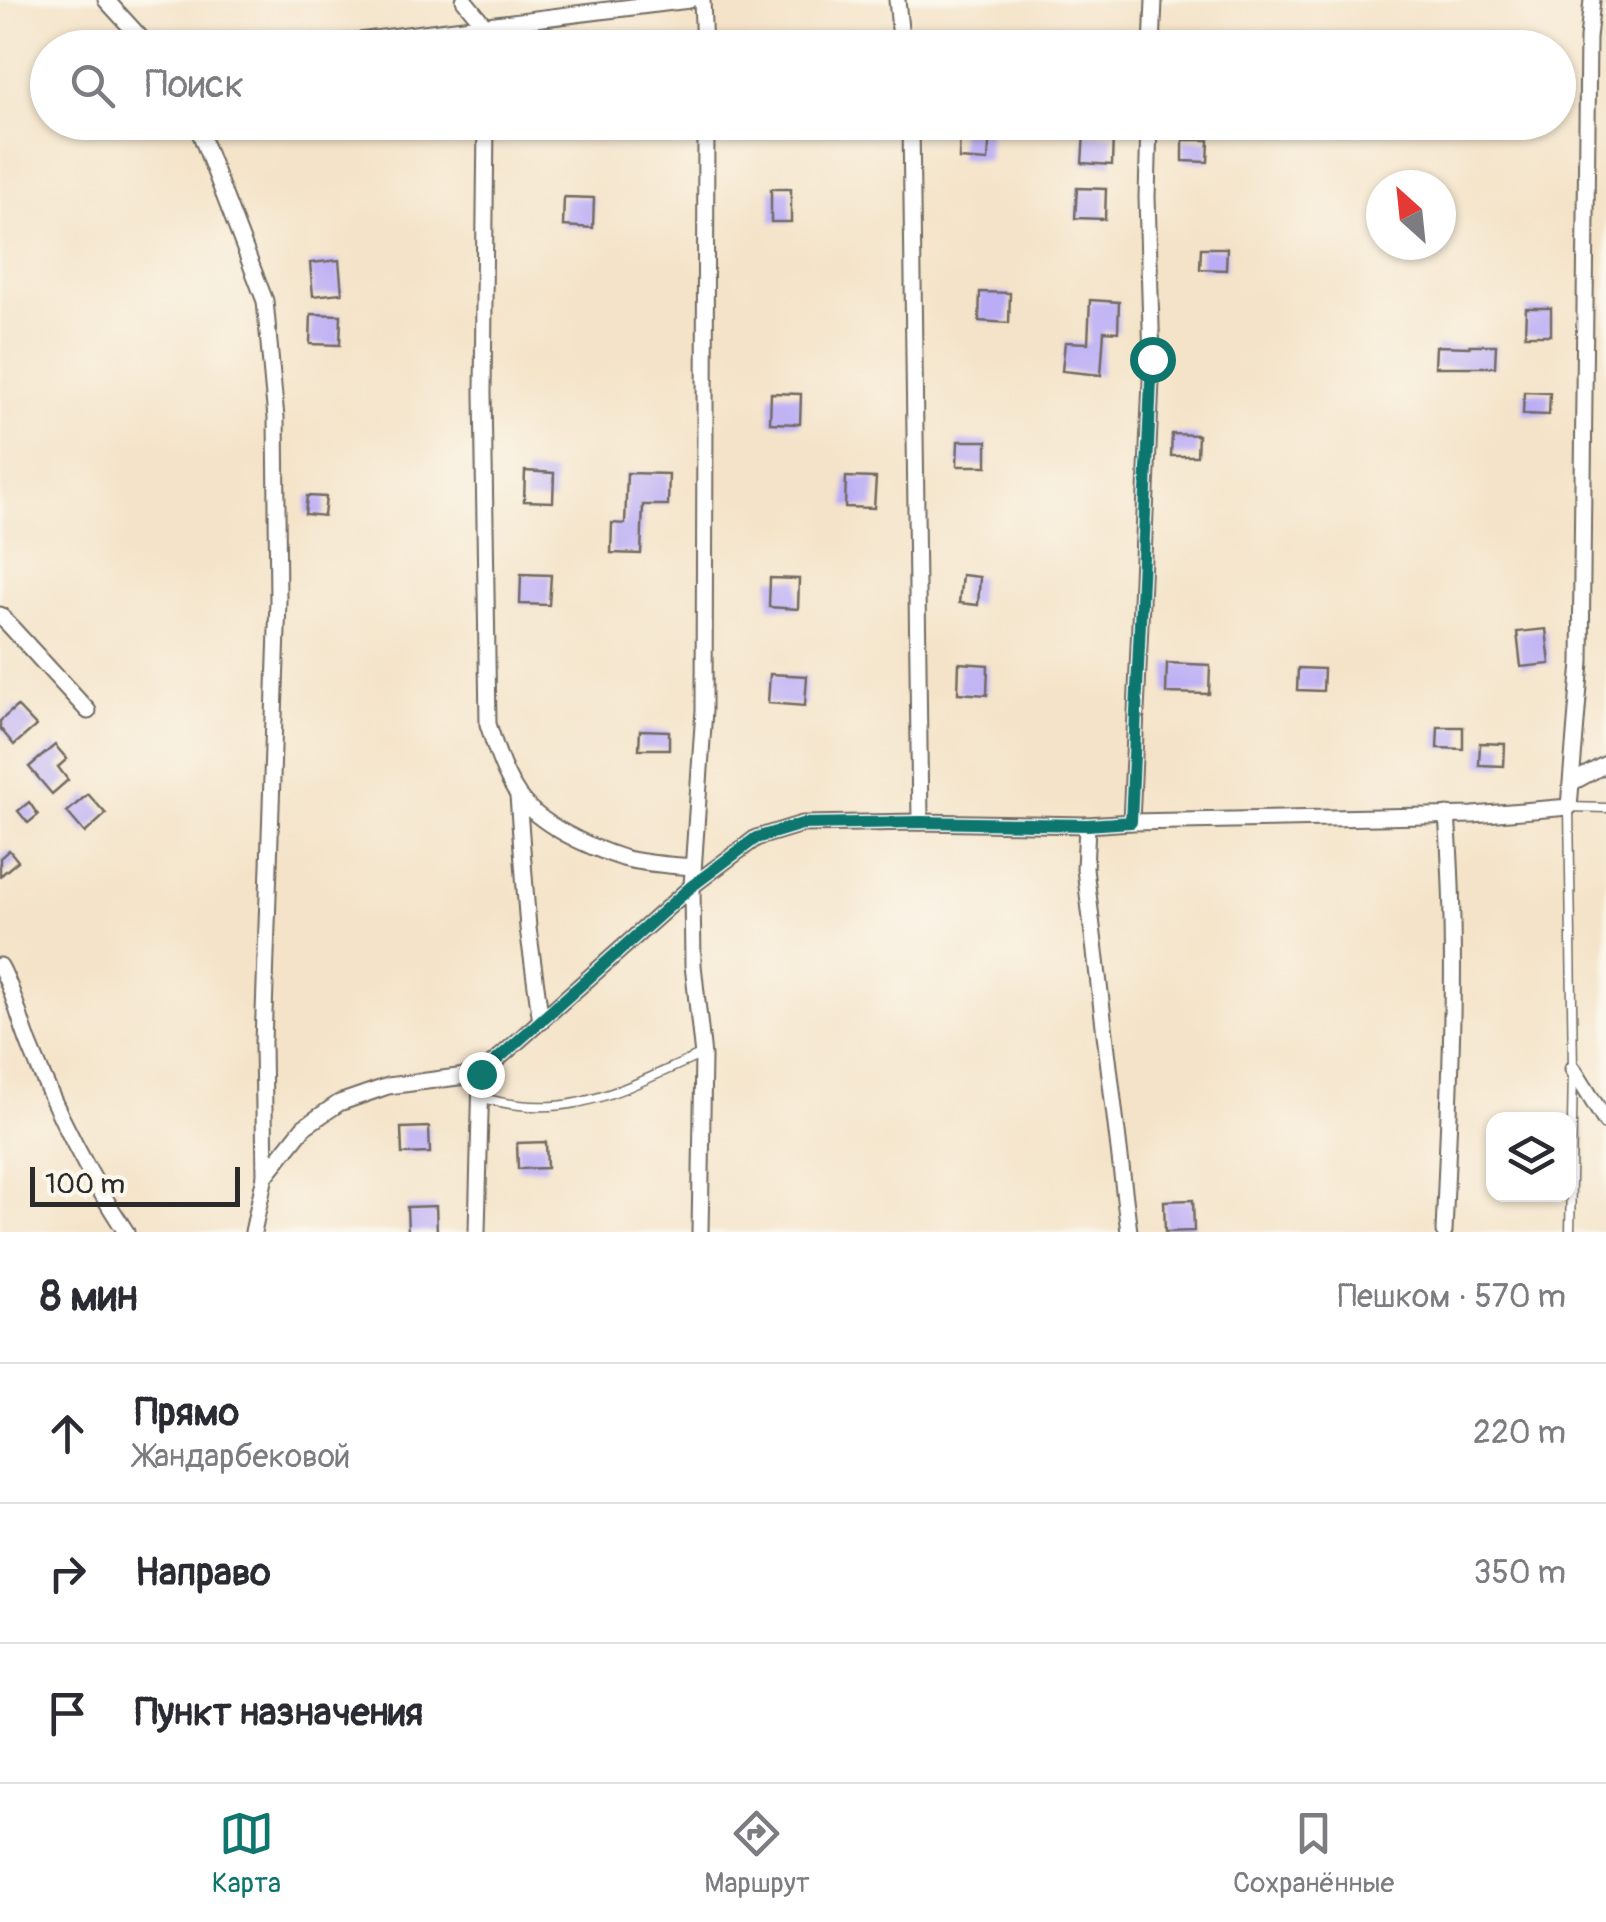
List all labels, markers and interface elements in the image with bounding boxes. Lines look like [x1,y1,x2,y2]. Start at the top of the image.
search box [30,30,1576,140]
icon: search [65,58,120,113]
text: Поиск [145,61,244,109]
north arrow [1366,170,1456,260]
route start [1130,337,1176,383]
route end [459,1052,505,1098]
map controls [1486,1112,1576,1202]
button: layers [1486,1112,1576,1202]
scale bar [30,1162,240,1206]
text: 100 m [45,1167,125,1202]
text: 8 мин [40,1271,138,1323]
text: Пешком · 570 m [1338,1277,1566,1317]
text: Прямо [135,1389,239,1437]
icon: ahead [40,1406,95,1461]
text: 220 m [1473,1413,1566,1453]
text: Жандарбековой [135,1437,350,1477]
icon: right [40,1546,95,1601]
text: Направо [135,1549,271,1597]
text: 350 m [1474,1553,1566,1593]
icon: arrive [40,1686,95,1741]
text: Пункт назначения [135,1689,423,1737]
tab: Карта [212,1806,281,1901]
tab: Маршрут [704,1806,810,1901]
tab: Сохранённые [1233,1806,1394,1901]

